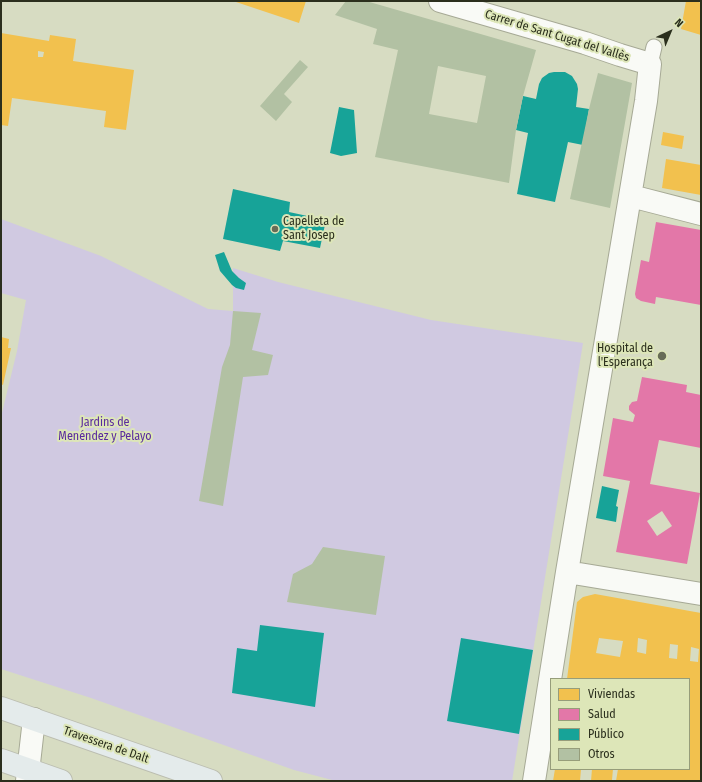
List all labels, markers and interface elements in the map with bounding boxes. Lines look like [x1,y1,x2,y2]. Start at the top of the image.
street label: Carrer de Sant Cugat del Vallès [483,7,631,65]
north arrow [650,12,690,52]
text: N [672,16,686,30]
place label: Capelleta de Sant Josep [283,215,344,243]
marker: Capelleta de Sant Josep [270,224,280,234]
place label: Hospital de l'Esperança [597,342,653,370]
marker: Hospital de l'Esperança [656,350,668,362]
park label: Jardins de Menéndez y Pelayo [58,416,152,444]
legend [550,678,690,770]
text: Viviendas [588,687,635,701]
text: Salud [588,707,616,721]
street label: Travessera de Dalt [61,724,151,766]
text: Público [588,727,624,741]
text: Otros [588,747,615,761]

